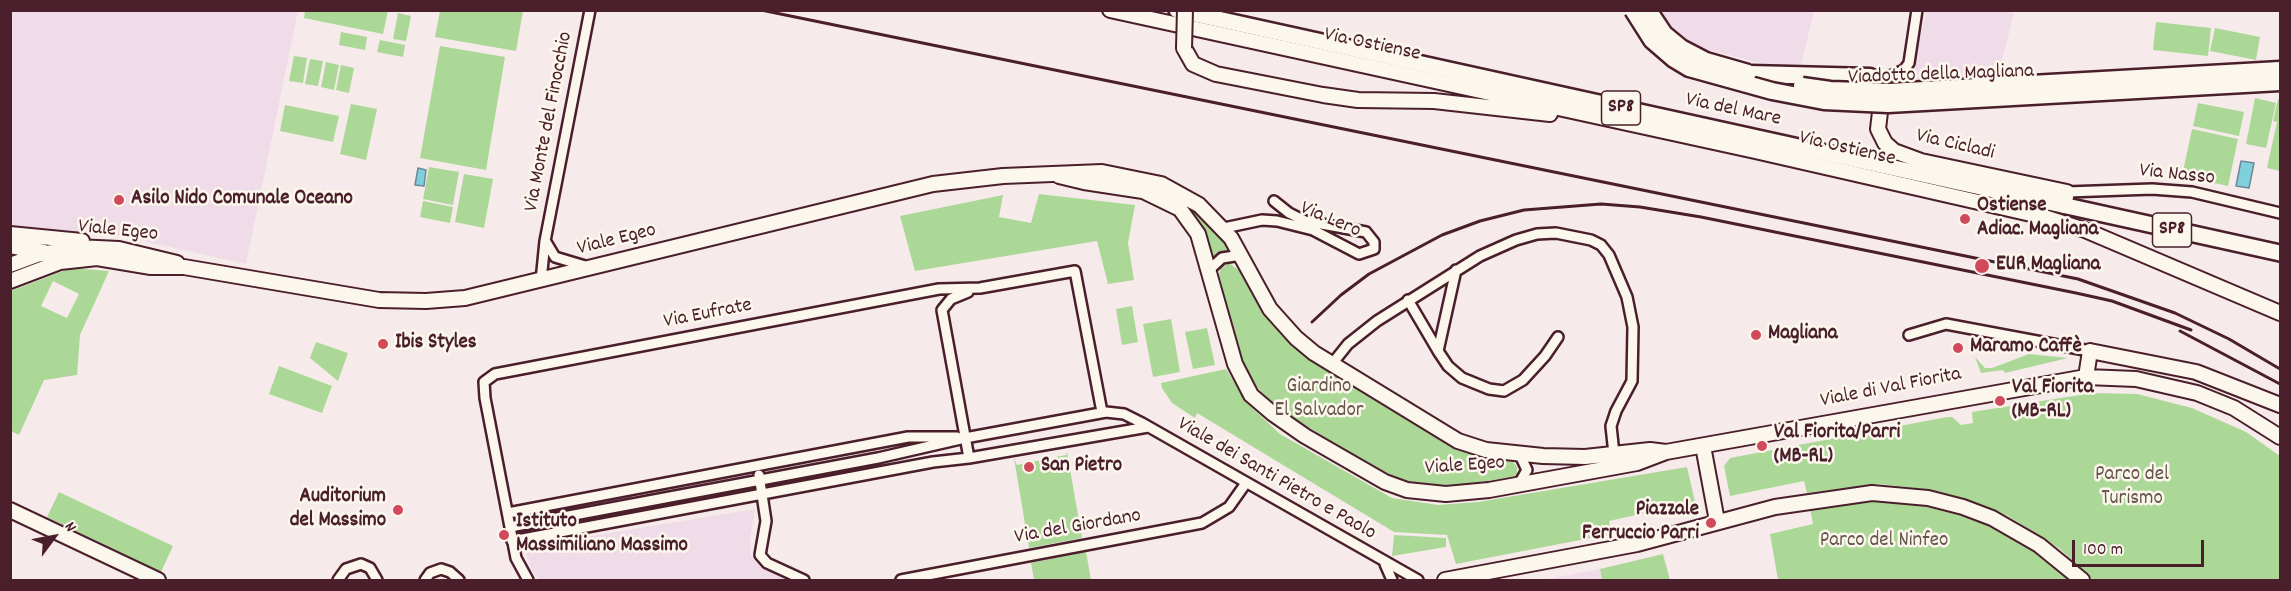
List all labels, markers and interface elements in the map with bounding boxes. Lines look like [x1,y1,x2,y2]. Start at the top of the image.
street label: Via Ostiense [1321,23,1423,69]
street label: Via Monte del Finocchio [520,30,580,214]
street label: Viadotto della Magliana [1848,60,2034,92]
street label: Via del Mare [1683,89,1783,133]
road number: SP8 [1602,91,1640,125]
street label: Via Cicladi [1913,125,1997,167]
street label: Via Ostiense [1796,127,1898,173]
street label: Via Nasso [2138,160,2216,192]
place label: Asilo Nido Comunale Oceano [131,187,353,213]
marker: Asilo Nido Comunale Oceano [112,193,126,207]
place label: Ostiense Adiac. Magliana [1977,194,2098,244]
street label: Via Lero [1296,197,1364,245]
marker: Ostiense Adiac. Magliana [1958,212,1972,226]
road number: SP8 [2152,213,2192,247]
street label: Viale Egeo [77,215,159,249]
street label: Viale Egeo [575,219,659,263]
place label: EUR Magliana [1996,253,2100,279]
marker: EUR Magliana [1973,257,1991,275]
street label: Via Eufrate [662,294,754,336]
place label: Magliana [1768,322,1838,348]
marker: Magliana [1749,328,1763,342]
place label: Ibis Styles [395,331,477,357]
place label: Maramo Caffè [1970,335,2082,361]
marker: Ibis Styles [376,337,390,351]
marker: Maramo Caffè [1951,341,1965,355]
street label: Viale di Val Fiorita [1818,363,1964,415]
park label: Giardino El Salvador [1274,375,1364,425]
place label: Val Fiorita (MB-RL) [2012,376,2094,426]
marker: Val Fiorita (MB-RL) [1993,394,2007,408]
street label: Viale dei Santi Pietro e Paolo [1172,413,1380,547]
place label: Val Fiorita/Parri (MB-RL) [1774,421,1900,471]
marker: Val Fiorita/Parri (MB-RL) [1755,439,1769,453]
street label: Viale Egeo [1424,452,1506,482]
place label: San Pietro [1041,454,1122,480]
marker: San Pietro [1022,460,1036,474]
park label: Parco del Turismo [2095,463,2169,513]
place label: Auditorium del Massimo [290,485,386,535]
place label: Piazzale Ferruccio Parri [1582,498,1699,548]
marker: Auditorium del Massimo [391,503,405,517]
street label: Via del Giordano [1013,504,1143,552]
north arrow [24,507,84,567]
place label: Istituto Massimiliano Massimo [516,510,688,560]
marker: Piazzale Ferruccio Parri [1704,516,1718,530]
text: N [58,518,82,537]
marker: Istituto Massimiliano Massimo [497,528,511,542]
scale bar [2075,528,2207,566]
park label: Parco del Ninfeo [1820,529,1948,555]
text: 100 m [2083,538,2123,563]

